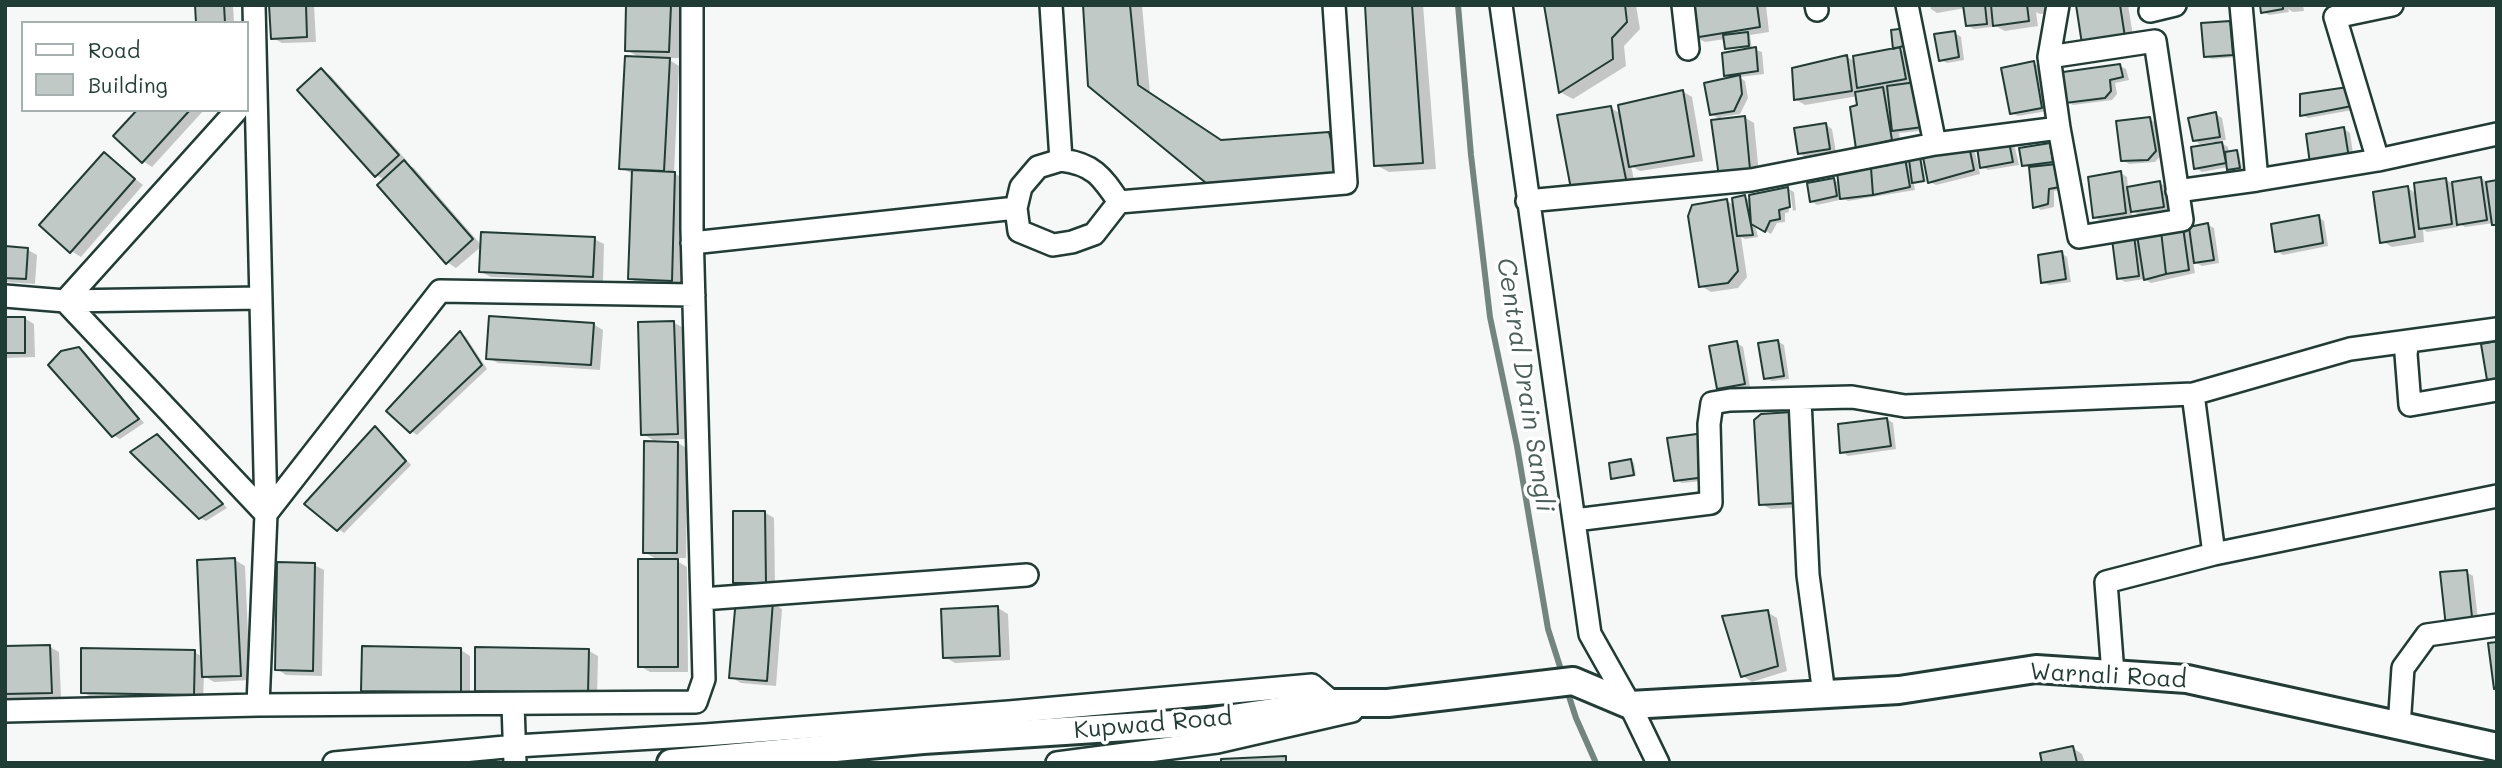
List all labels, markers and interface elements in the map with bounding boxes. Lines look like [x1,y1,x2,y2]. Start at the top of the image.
legend [21,21,248,112]
text: Road [88,36,140,63]
text: Building [88,71,168,98]
water label: Central Drain Sangli [1489,256,1561,514]
street label: Warnali Road [2029,658,2187,694]
street label: Kupwad Road [1073,703,1233,745]

